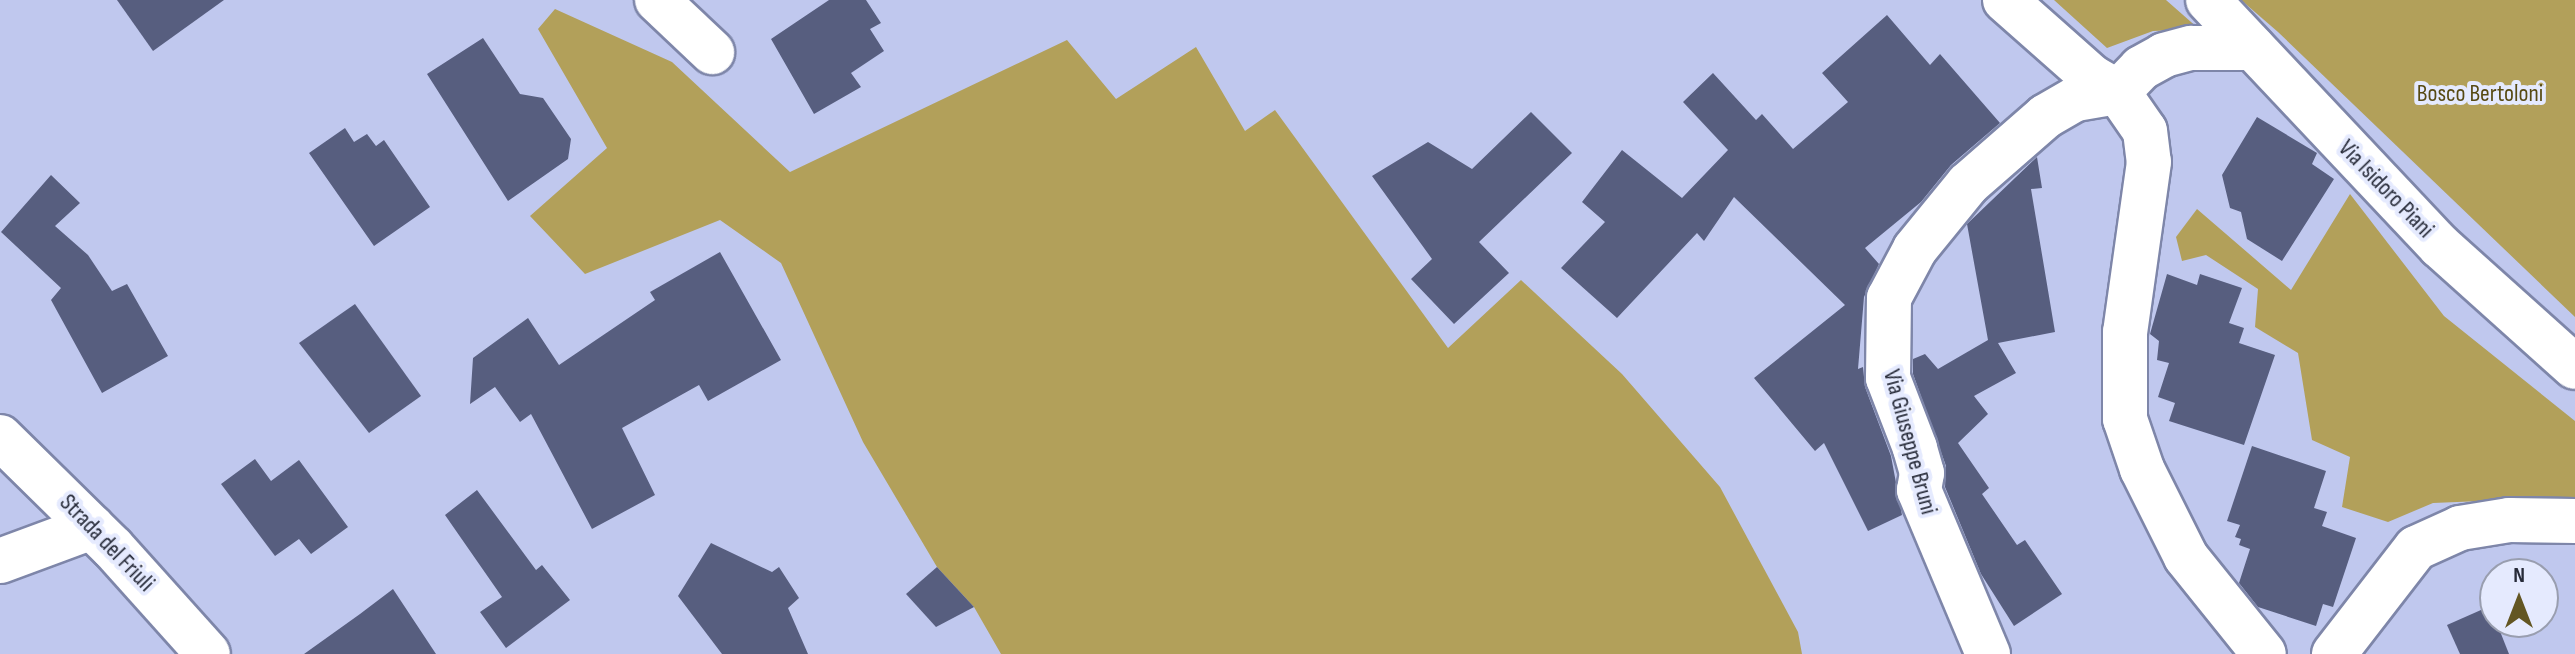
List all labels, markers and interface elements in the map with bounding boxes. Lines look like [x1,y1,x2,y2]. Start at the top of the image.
park label: Bosco Bertoloni [2417,80,2543,108]
street label: Via Isidoro Piani [2332,134,2440,244]
street label: Via Giuseppe Bruni [1877,366,1943,518]
street label: Strada del Friuli [53,488,161,598]
north arrow [2479,558,2559,638]
text: N [2513,562,2525,589]

